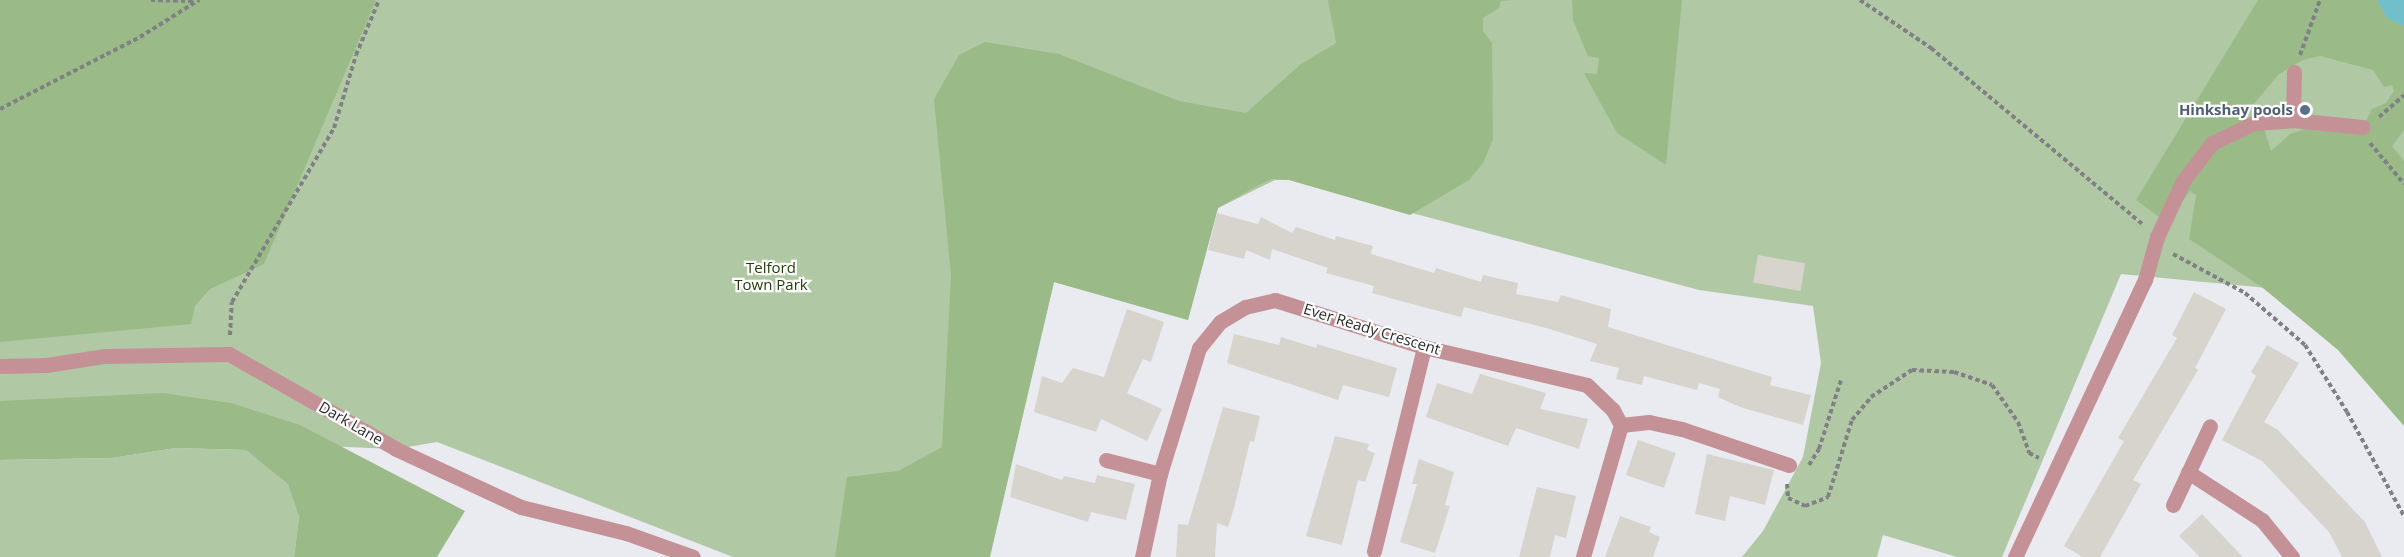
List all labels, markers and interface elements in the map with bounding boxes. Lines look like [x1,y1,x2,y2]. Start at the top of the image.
place label: Hinkshay pools [2179,101,2293,119]
marker: Hinkshay pools [2298,103,2312,117]
park label: Telford Town Park [734,258,808,293]
street label: Ever Ready Crescent [1301,300,1443,358]
street label: Dark Lane [316,397,386,449]

